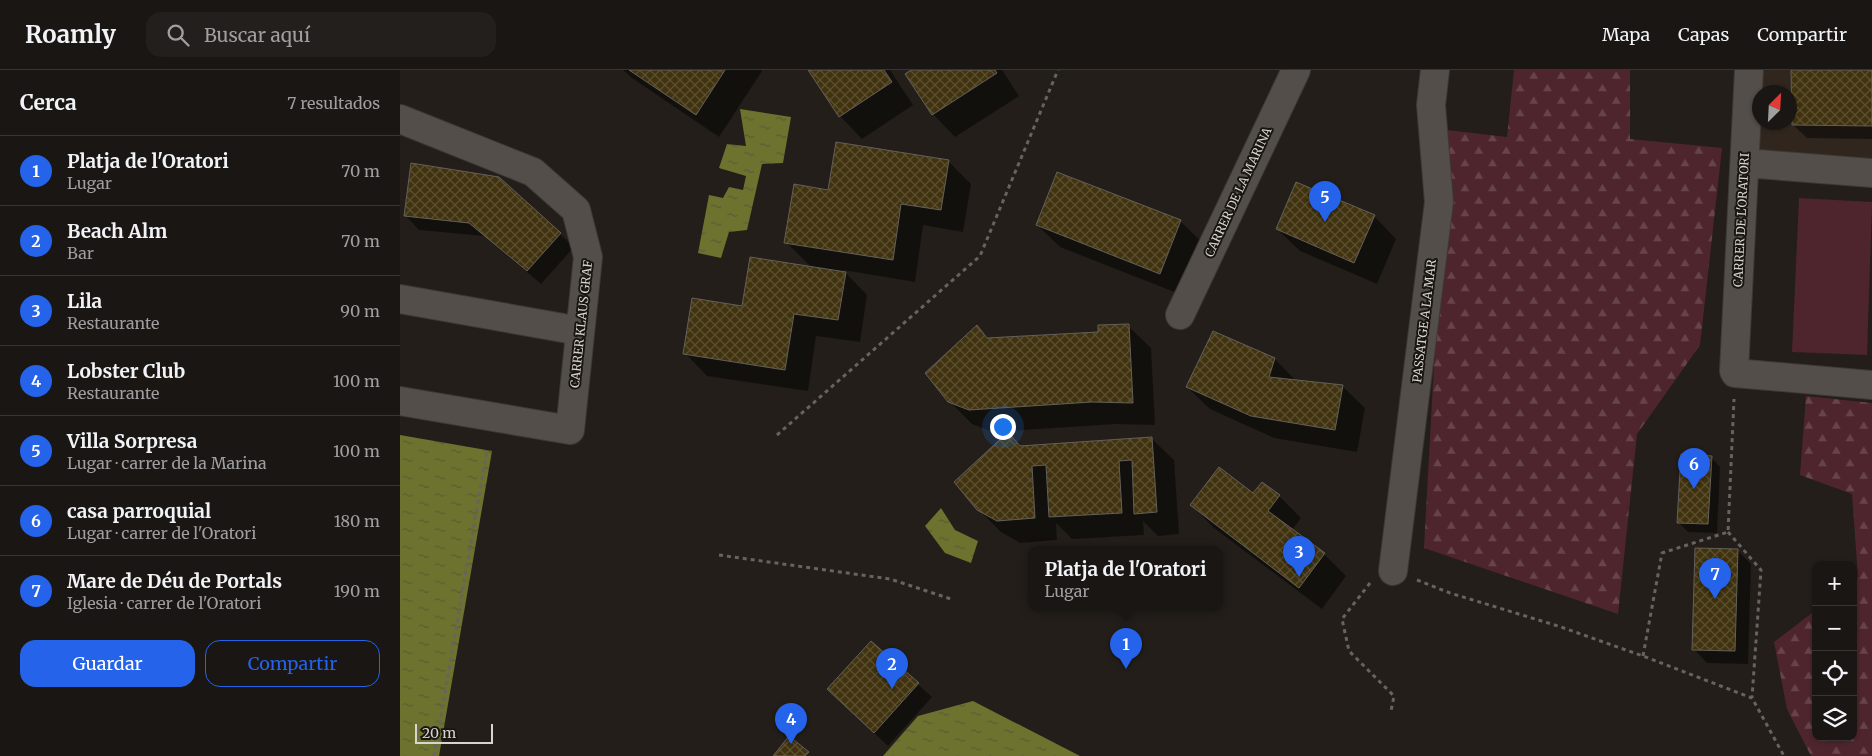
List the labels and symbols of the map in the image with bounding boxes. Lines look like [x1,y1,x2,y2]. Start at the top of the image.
north arrow [1752,85,1797,130]
street label: CARRER DE LA MARINA [1201,124,1275,259]
street label: CARRER DE L'ORATORI [1730,153,1752,287]
pin: 5 [1309,181,1341,222]
street label: PASSATGE A LA MAR [1409,258,1439,383]
street label: CARRER KLAUS GRAF [567,259,595,389]
your location [990,414,1016,440]
pin: 6 [1678,448,1710,489]
pin: 3 [1283,536,1315,577]
pin: 7 [1699,558,1731,599]
pin: 1 [1110,628,1142,669]
pin: 2 [876,648,908,689]
pin: 4 [775,703,807,744]
scale bar [415,721,492,744]

